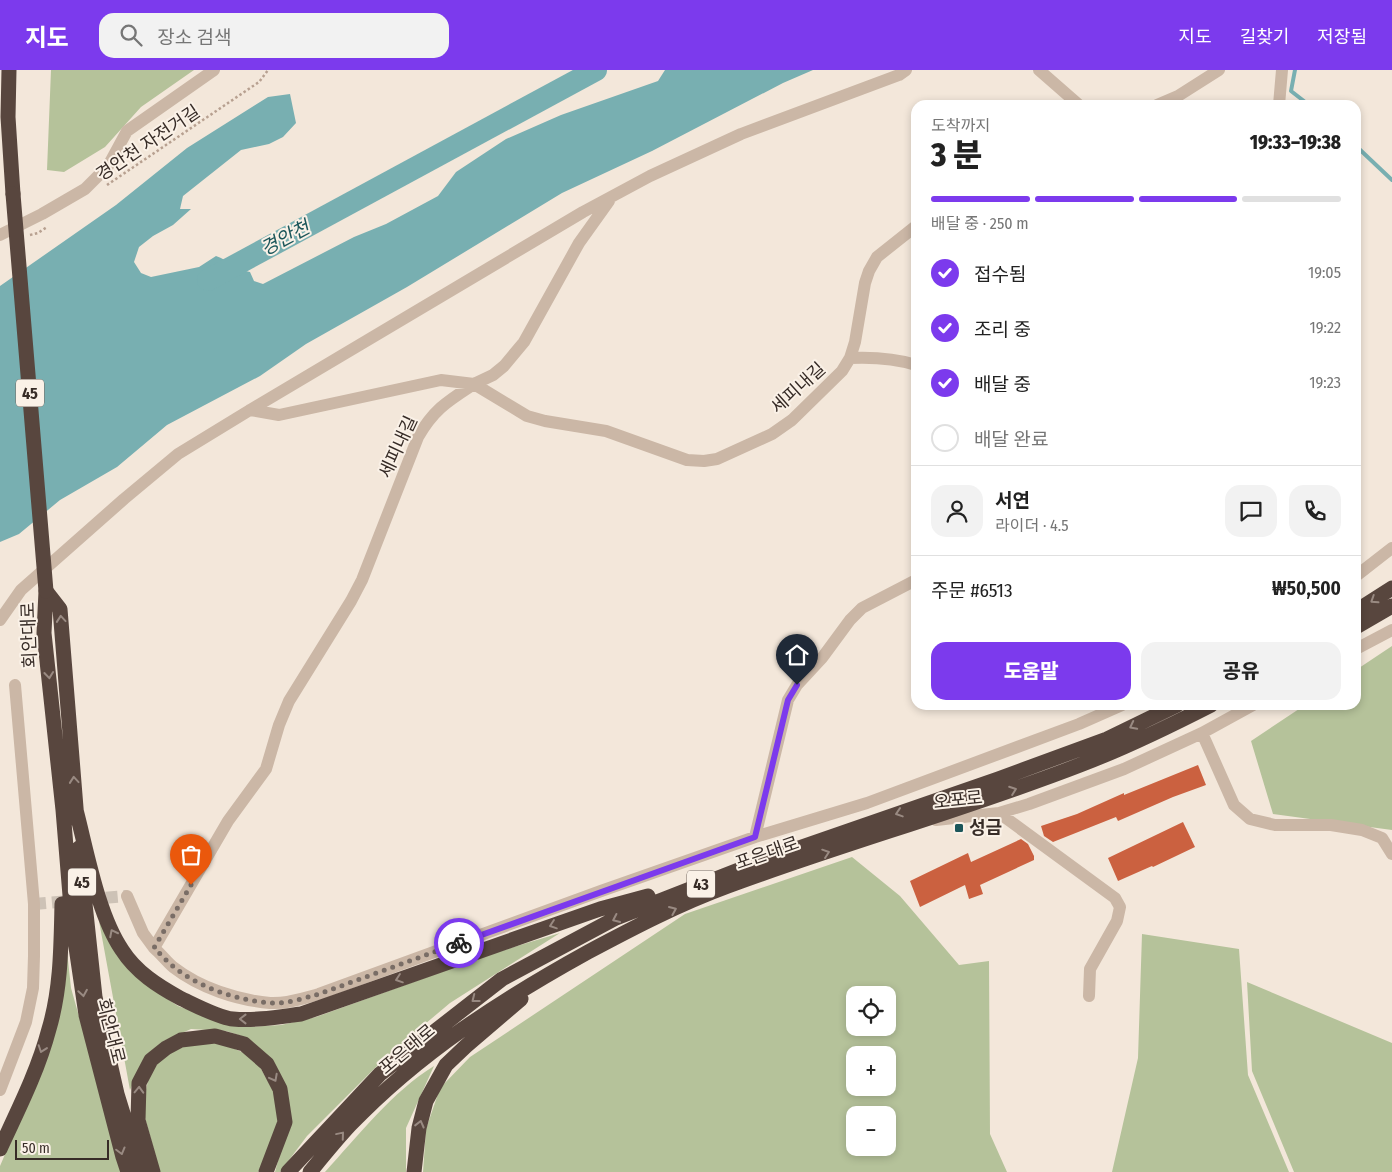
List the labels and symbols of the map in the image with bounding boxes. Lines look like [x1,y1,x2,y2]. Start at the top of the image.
street label: 경안천 자전거길 [92,100,204,186]
water label: 경안천 [256,215,315,260]
street label: 세피내길 [766,358,830,418]
road number: 45 [16,379,44,406]
street label: 세피내길 [374,412,422,482]
one-way arrow [1370,593,1379,603]
street label: 회안대로 [17,602,41,668]
one-way arrow [55,614,66,622]
pin [776,634,818,685]
one-way arrow [43,671,54,679]
one-way arrow [1129,720,1138,730]
one-way arrow [69,776,80,784]
street label: 오포로 [932,786,984,814]
one-way arrow [1008,786,1017,796]
one-way arrow [895,807,904,817]
place label: 성금 [969,817,1002,839]
marker: 성금 [953,822,965,834]
street label: 포은대로 [732,832,802,874]
pin [170,834,212,885]
one-way arrow [821,849,829,859]
road number: 45 [68,869,96,896]
road number: 43 [687,871,715,898]
one-way arrow [668,905,677,916]
one-way arrow [612,912,621,923]
courier [434,918,484,968]
one-way arrow [549,919,557,929]
one-way arrow [109,930,119,939]
one-way arrow [395,973,404,983]
one-way arrow [77,988,87,997]
one-way arrow [472,994,481,1002]
street label: 회안대로 [92,996,130,1066]
one-way arrow [239,1014,246,1024]
street label: 포은대로 [375,1019,439,1079]
one-way arrow [38,1045,48,1053]
one-way arrow [268,1073,278,1082]
one-way arrow [134,1086,144,1094]
one-way arrow [414,1119,425,1128]
one-way arrow [336,1131,345,1140]
scale bar [15,1137,109,1160]
one-way arrow [116,1146,126,1154]

